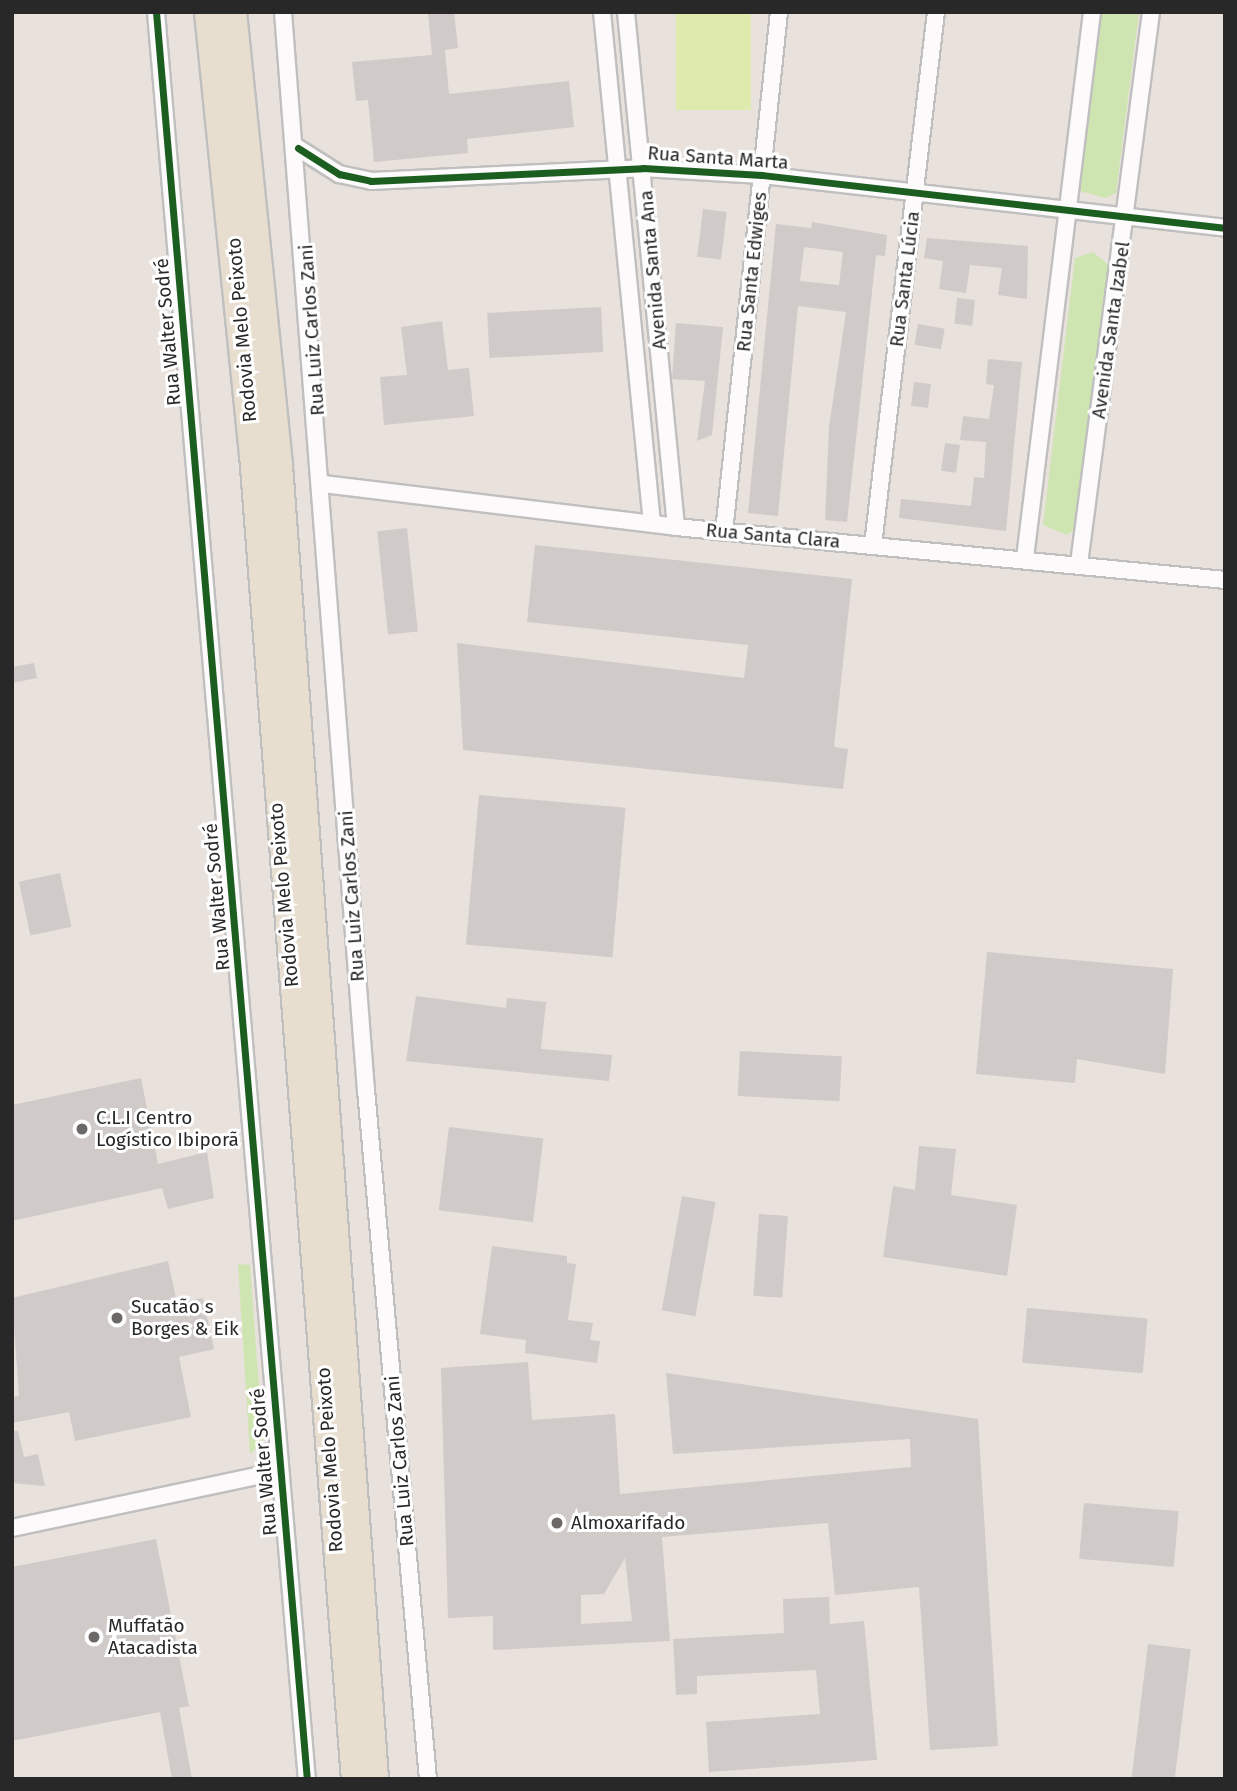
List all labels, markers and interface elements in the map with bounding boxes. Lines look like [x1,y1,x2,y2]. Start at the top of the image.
street label: Rua Santa Marta [647,142,789,174]
street label: Avenida Santa Ana [635,189,671,351]
street label: Rua Santa Edwiges [732,191,772,353]
street label: Rua Santa Lúcia [885,210,925,348]
street label: Rodovia Melo Peixoto [223,237,261,423]
street label: Avenida Santa Izabel [1087,240,1135,420]
street label: Rua Luiz Carlos Zani [295,243,329,417]
street label: Rua Walter Sodré [150,257,186,407]
street label: Rua Santa Clara [705,519,841,553]
street label: Rodovia Melo Peixoto [265,802,303,988]
street label: Rua Luiz Carlos Zani [335,809,369,983]
street label: Rua Walter Sodré [199,822,235,972]
place label: C.L.I Centro Logístico Ibiporã [96,1107,239,1151]
marker: C.L.I Centro Logístico Ibiporã [74,1121,90,1137]
place label: Sucatão s Borges & Eik [131,1296,239,1340]
marker: Sucatão s Borges & Eik [109,1310,125,1326]
street label: Rodovia Melo Peixoto [312,1367,348,1553]
street label: Rua Luiz Carlos Zani [381,1374,419,1548]
street label: Rua Walter Sodré [246,1387,282,1537]
place label: Almoxarifado [571,1512,685,1534]
marker: Almoxarifado [549,1515,565,1531]
place label: Muffatão Atacadista [108,1615,198,1659]
marker: Muffatão Atacadista [86,1629,102,1645]

